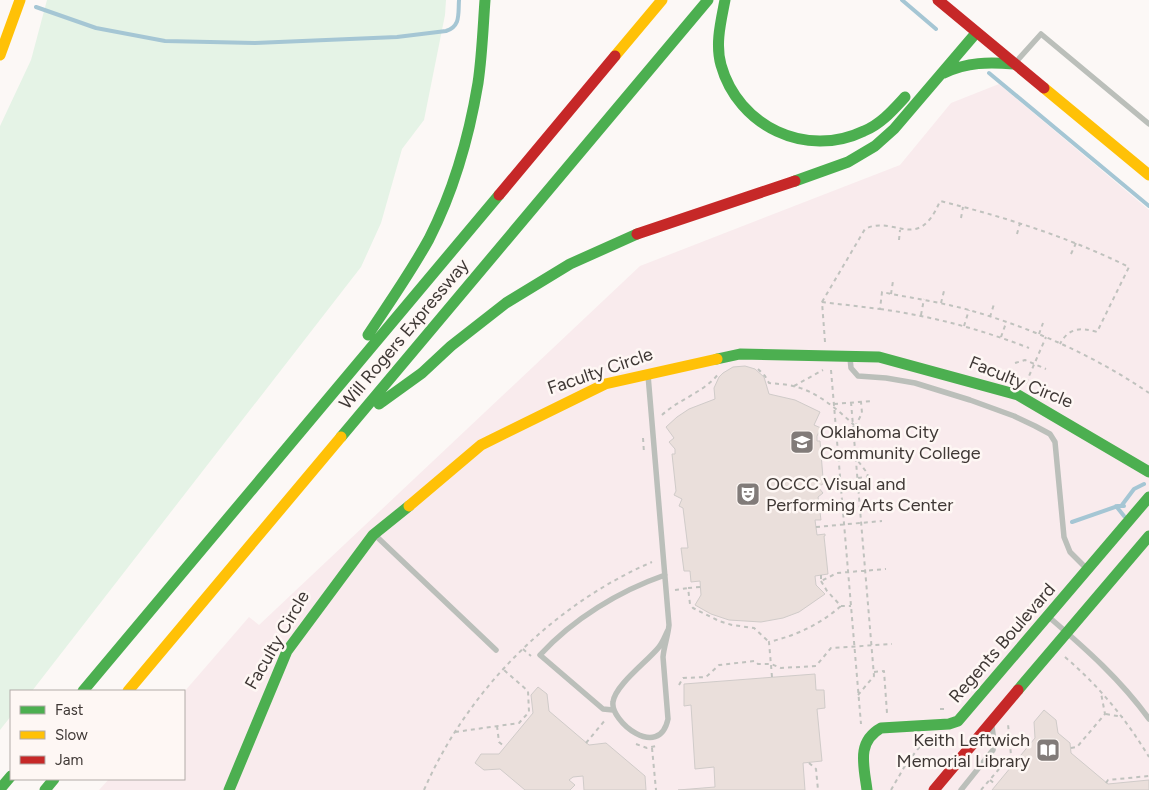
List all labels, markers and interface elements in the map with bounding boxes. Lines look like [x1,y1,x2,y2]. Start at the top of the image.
street label: Will Rogers Expressway [335,254,474,414]
street label: Faculty Circle [544,343,656,399]
street label: Faculty Circle [966,351,1076,413]
place label: Oklahoma City Community College [820,421,981,464]
school or university icon: Oklahoma City Community College [789,429,815,455]
place label: OCCC Visual and Performing Arts Center [766,473,953,516]
theatre icon: OCCC Visual and Performing Arts Center [735,481,761,507]
street label: Regents Boulevard [944,579,1060,707]
street label: Faculty Circle [240,587,314,693]
legend [10,690,185,780]
text: Fast [55,701,84,719]
text: Slow [55,726,88,744]
place label: Keith Leftwich Memorial Library [896,729,1031,772]
library icon: Keith Leftwich Memorial Library [1035,737,1061,763]
text: Jam [55,751,83,769]

